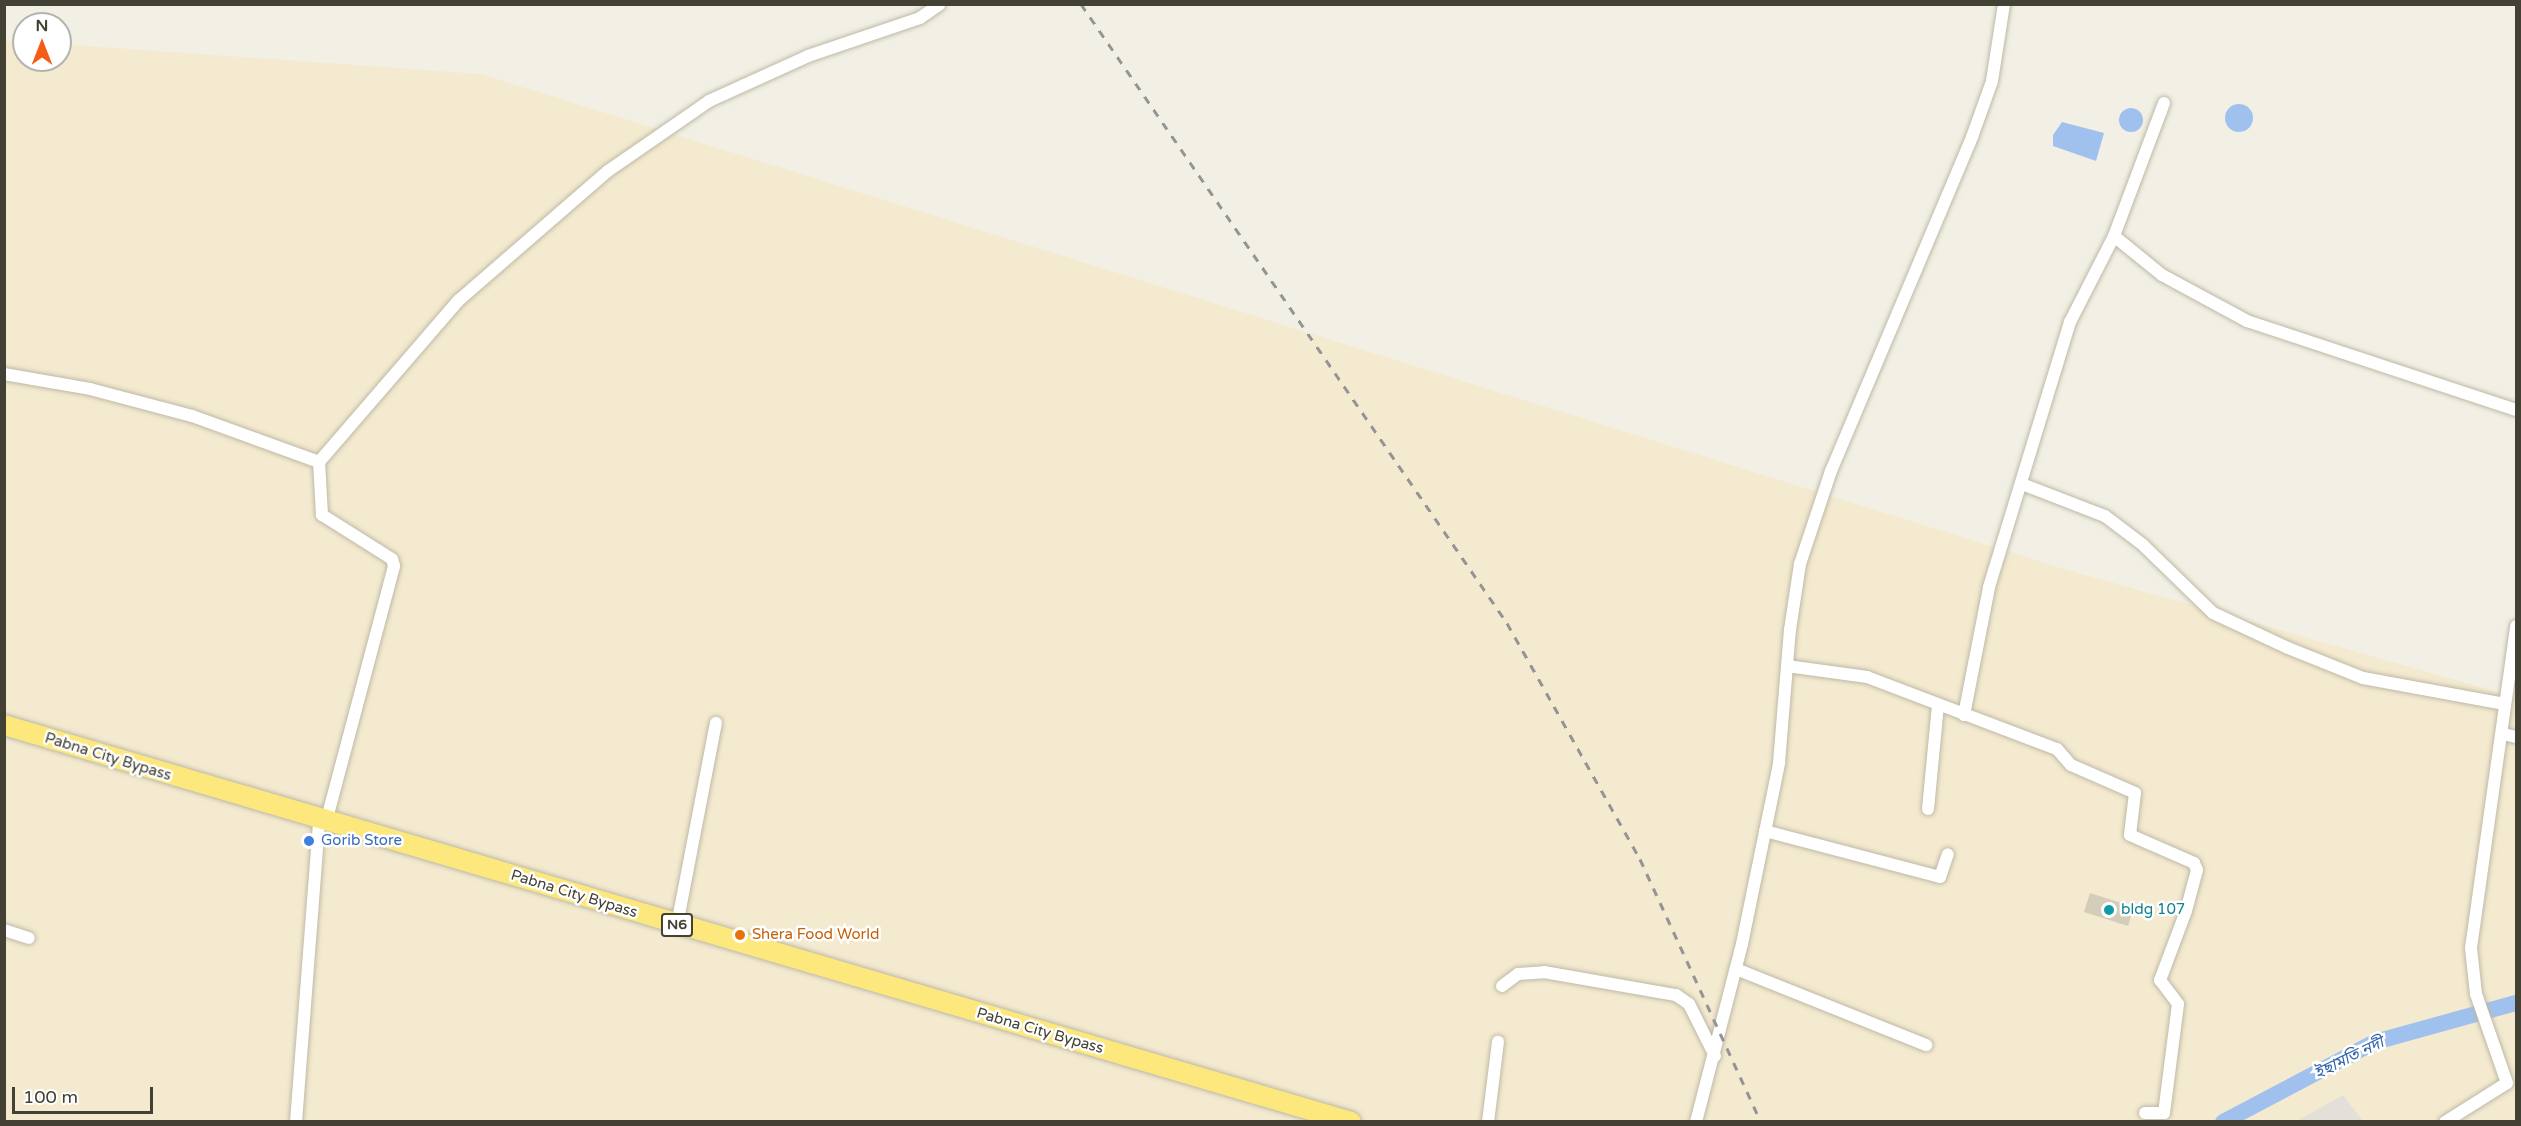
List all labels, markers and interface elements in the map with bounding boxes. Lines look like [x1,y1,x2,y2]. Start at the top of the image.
north arrow [12,12,72,72]
text: N [36,16,48,36]
street label: Pabna City Bypass [43,729,173,785]
place label: Gorib Store [321,832,402,850]
marker: Gorib Store [302,834,316,848]
street label: Pabna City Bypass [509,866,639,922]
place label: bldg 107 [2121,901,2185,919]
marker: bldg 107 [2102,903,2116,917]
road number: N6 [660,914,694,936]
place label: Shera Food World [752,926,879,944]
marker: Shera Food World [733,928,747,942]
street label: Pabna City Bypass [974,1004,1106,1058]
water label: ইছামতি নদী [2311,1033,2387,1083]
scale bar [15,1075,156,1113]
text: 100 m [23,1086,78,1108]

